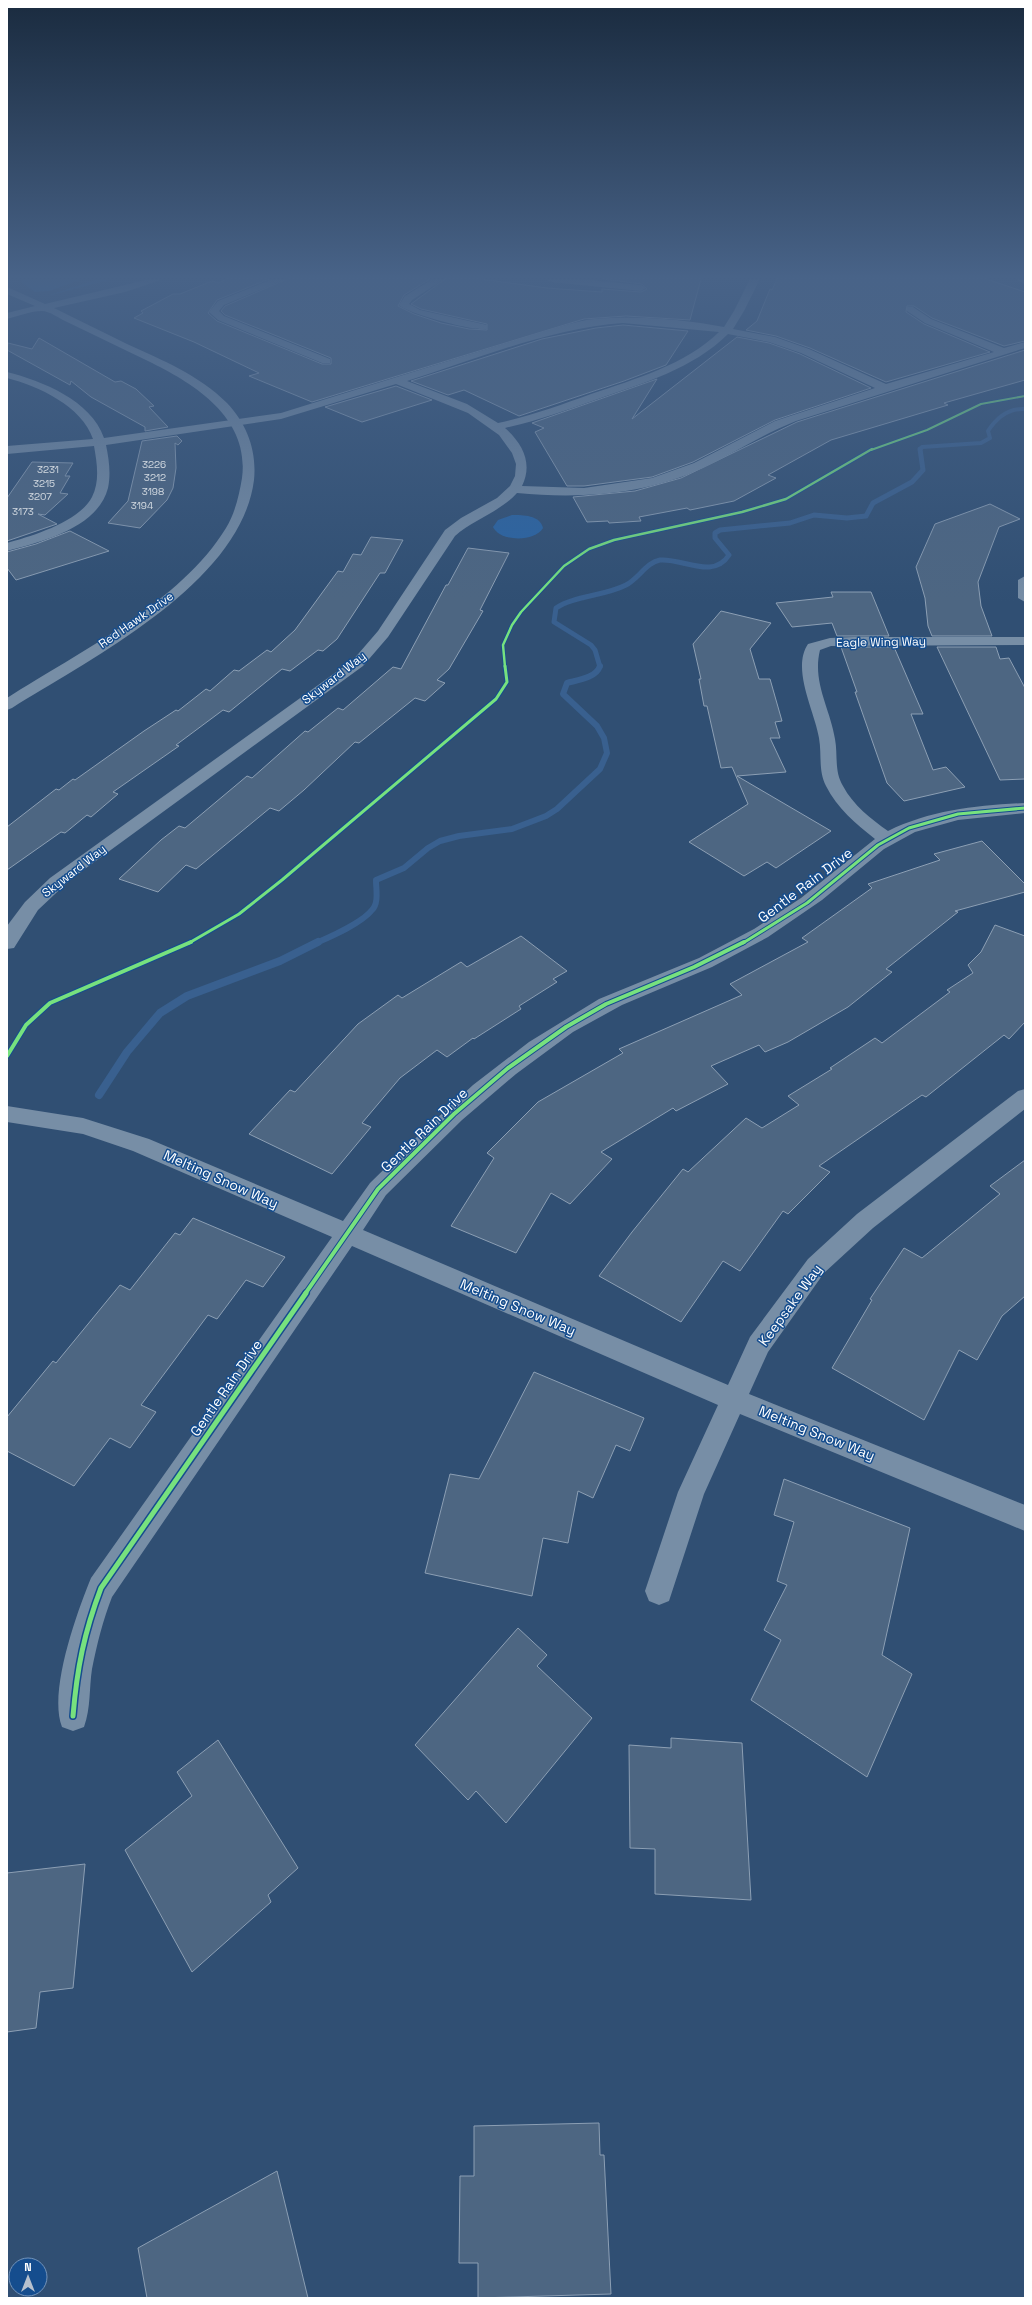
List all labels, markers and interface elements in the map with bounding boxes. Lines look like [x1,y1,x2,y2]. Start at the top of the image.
house number: 3226 [142,458,166,471]
house number: 3231 [37,463,59,476]
house number: 3212 [144,471,166,484]
house number: 3215 [33,477,55,490]
house number: 3198 [142,485,164,498]
house number: 3207 [28,490,52,503]
house number: 3194 [131,499,153,512]
house number: 3173 [12,505,34,518]
street label: Red Hawk Drive [95,588,177,652]
street label: Eagle Wing Way [836,633,926,651]
street label: Skyward Way [299,648,369,708]
street label: Skyward Way [39,841,109,901]
street label: Gentle Rain Drive [754,844,856,926]
street label: Gentle Rain Drive [377,1084,471,1176]
street label: Melting Snow Way [161,1146,281,1212]
street label: Keepsake Way [754,1261,826,1349]
street label: Melting Snow Way [458,1275,578,1339]
street label: Gentle Rain Drive [186,1336,266,1440]
street label: Melting Snow Way [756,1401,878,1465]
north arrow [8,2257,48,2297]
text: N [24,2260,32,2274]

